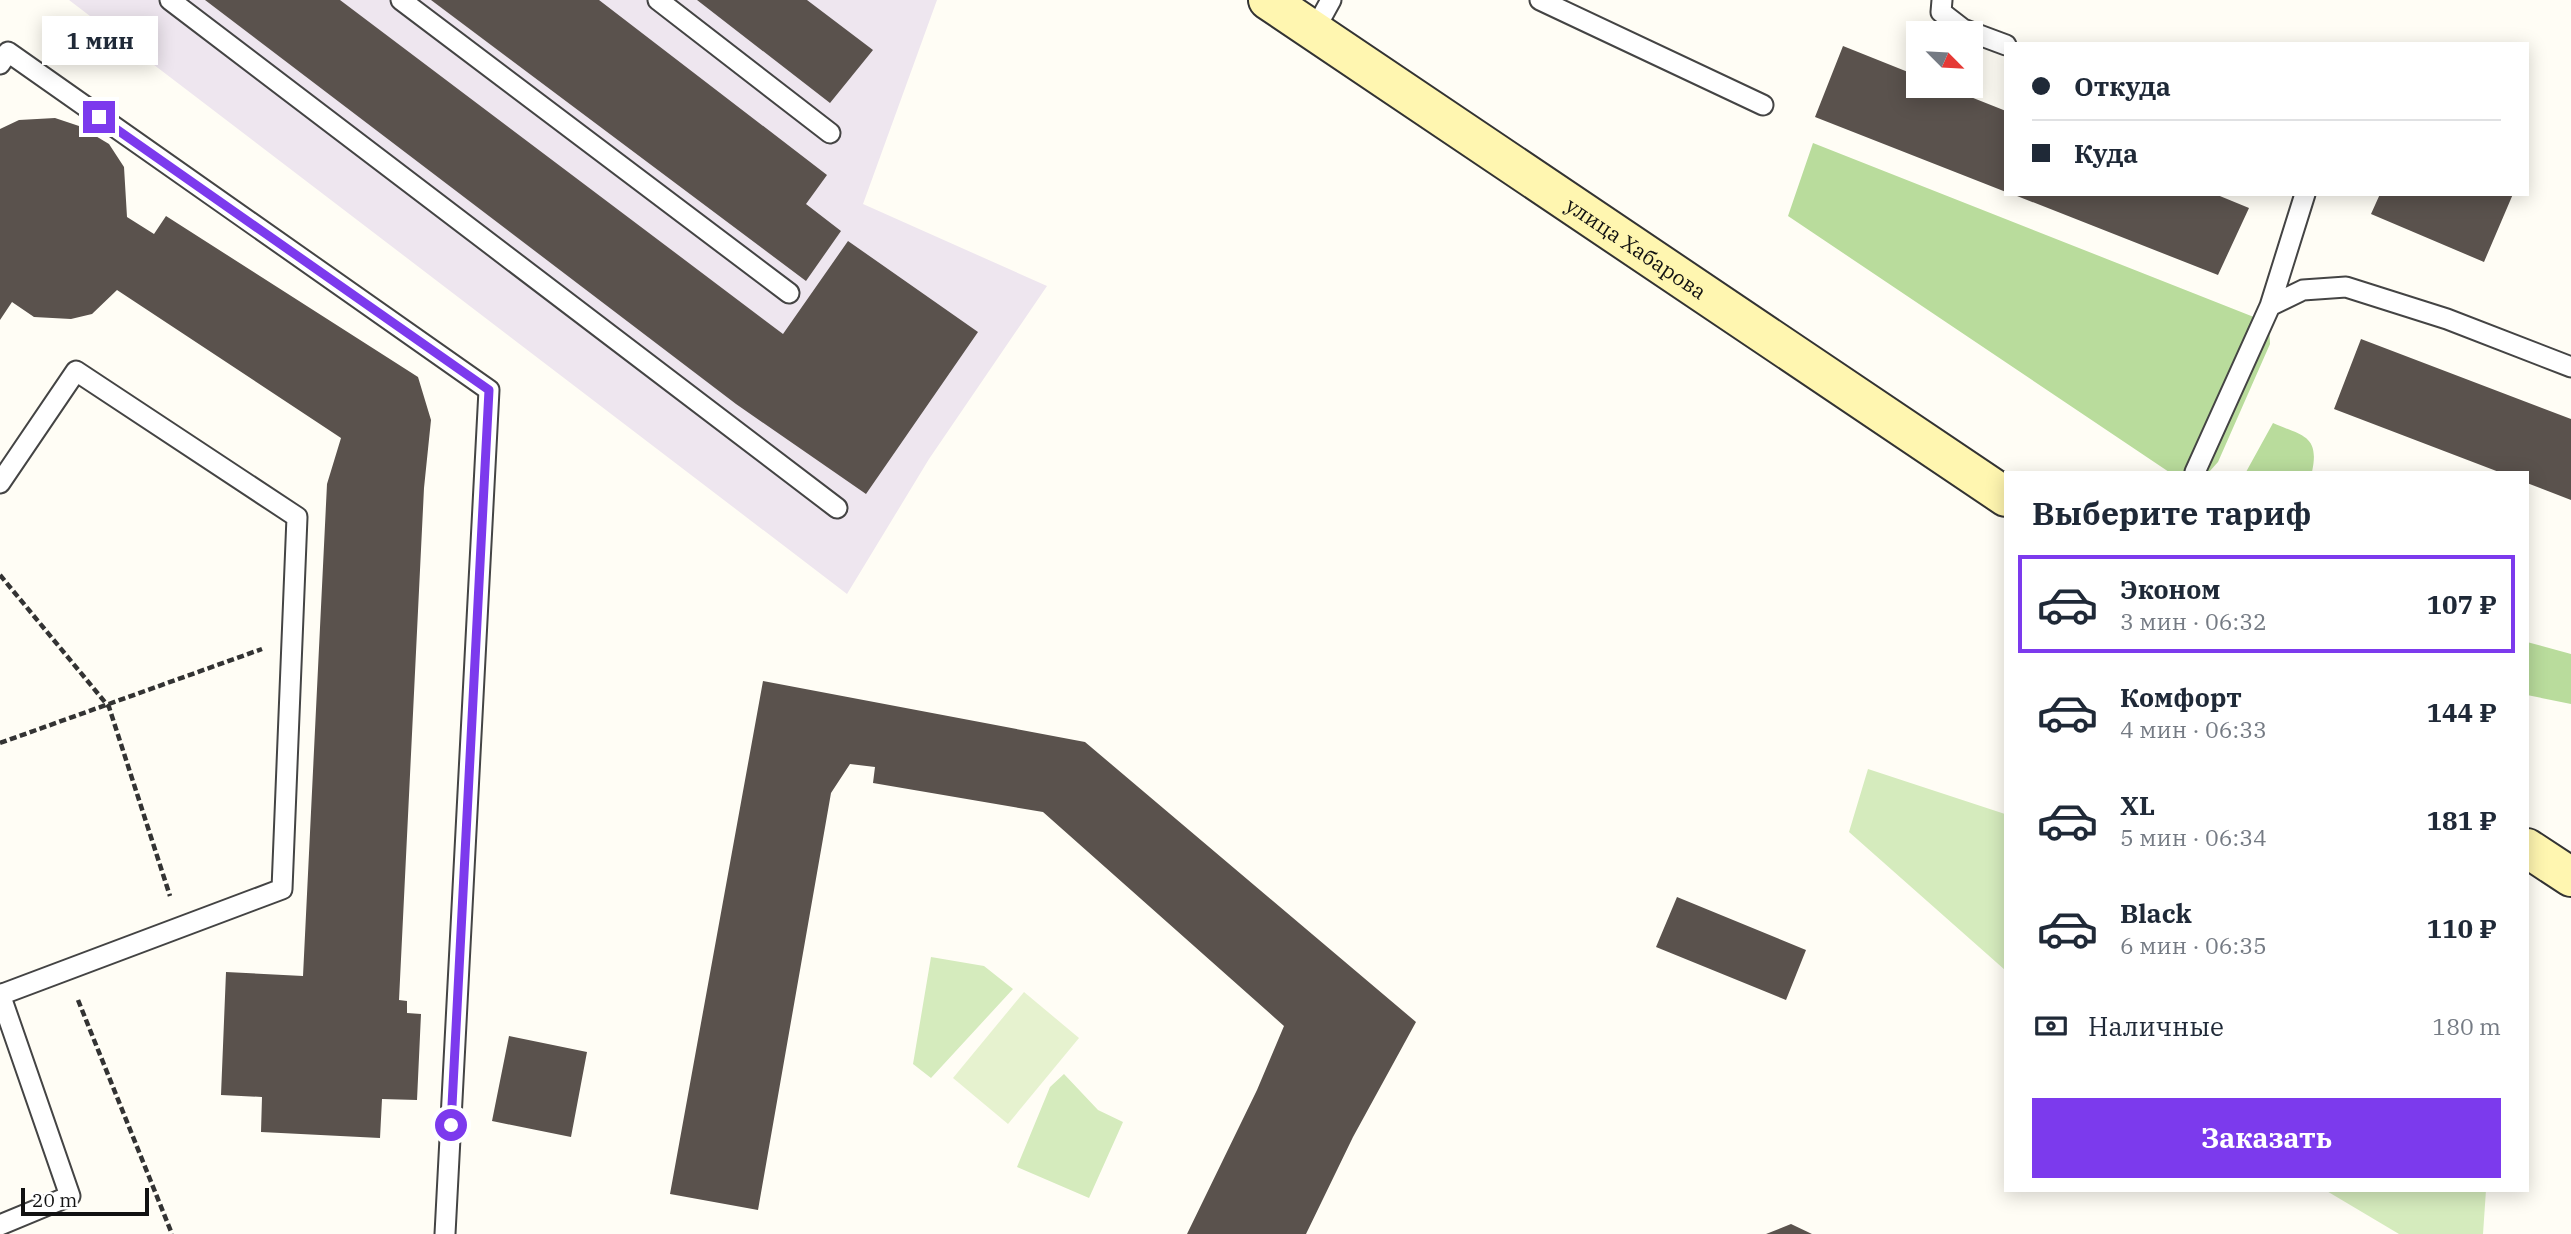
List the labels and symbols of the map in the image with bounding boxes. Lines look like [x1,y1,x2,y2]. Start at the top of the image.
callout: 1 мин [41,16,157,64]
north arrow [1906,21,1983,98]
route end [83,101,115,133]
street label: улица Хабарова [1561,191,1712,305]
route start [435,1109,467,1141]
scale bar [21,1185,149,1217]

